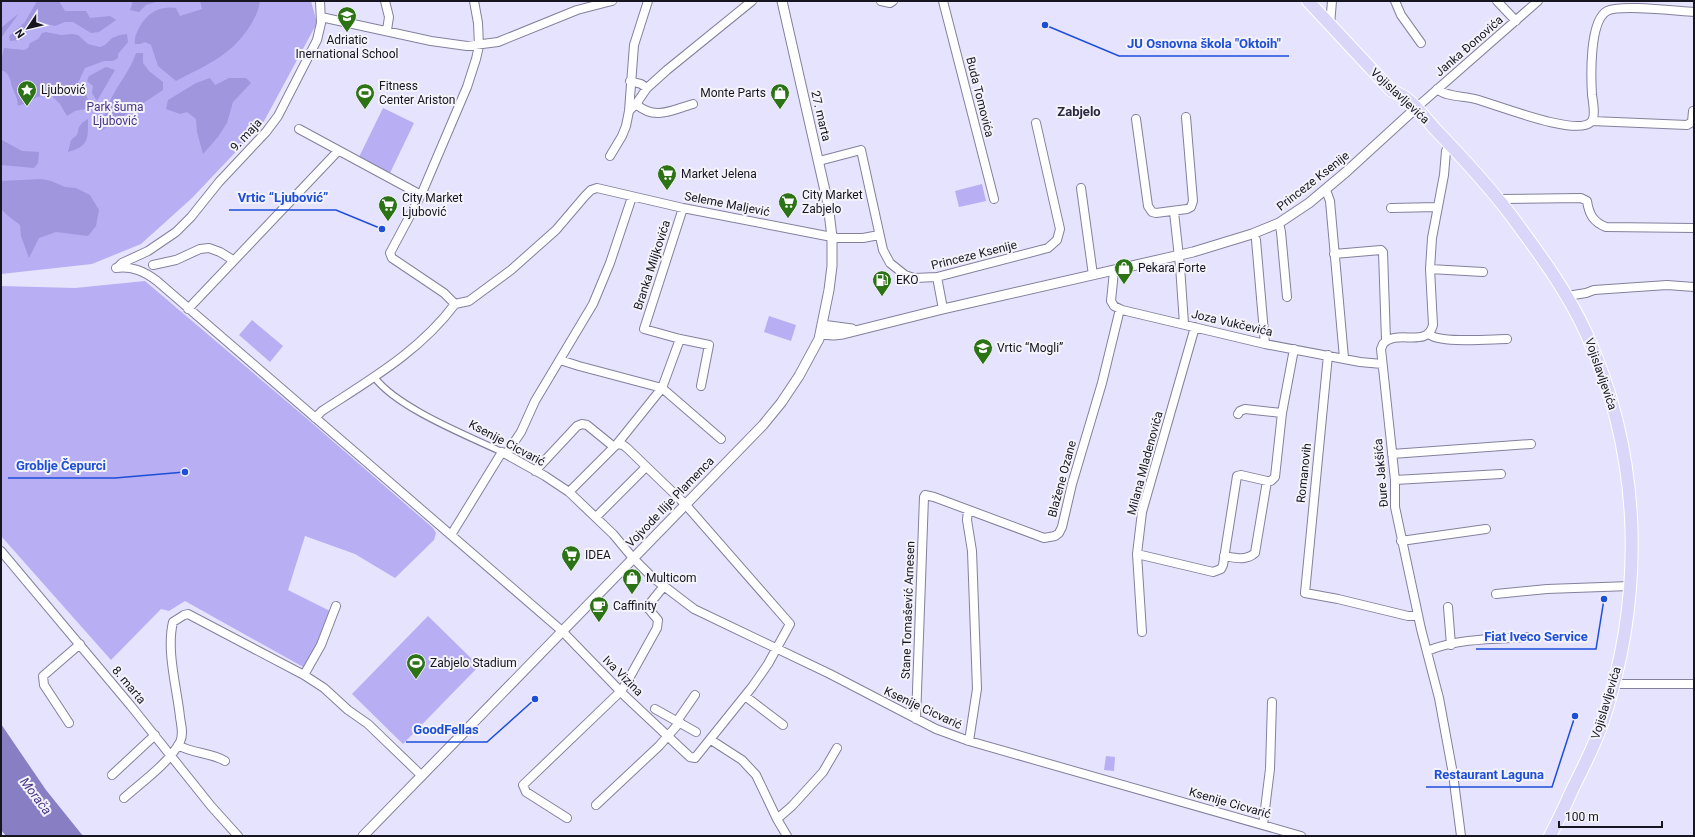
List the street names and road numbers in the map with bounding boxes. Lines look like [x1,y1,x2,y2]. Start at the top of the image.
street label: Janka Đonovića [1432,13,1506,79]
street label: Buda Tomovića [963,55,997,139]
street label: Vojislavljevića [1368,65,1432,127]
street label: 27. marta [808,89,834,143]
street label: 9. maja [227,116,265,154]
street label: Princeze Ksenije [1274,148,1352,214]
street label: Seleme Maljević [683,189,771,219]
street label: Branka Miljkovića [631,218,673,312]
street label: Princeze Ksenije [930,238,1018,272]
street label: Joza Vukčevića [1190,307,1274,339]
street label: Vojislavljevića [1582,336,1620,412]
street label: Milana Mladenovića [1124,410,1166,516]
street label: Ksenije Cicvarić [466,417,548,469]
street label: Đure Jakšića [1371,438,1391,508]
street label: Blažene Ozane [1045,439,1079,519]
street label: Romanovih [1294,442,1314,504]
street label: Vojvode Ilije Plamenca [623,454,717,550]
street label: Stane Tomašević Arnesen [899,541,917,679]
street label: Iva Vizina [600,653,646,699]
street label: 8. marta [109,663,149,707]
street label: Vojislavljevića [1588,665,1624,741]
street label: Ksenije Cicvarić [882,684,964,732]
street label: Ksenije Cicvarić [1188,785,1272,821]

